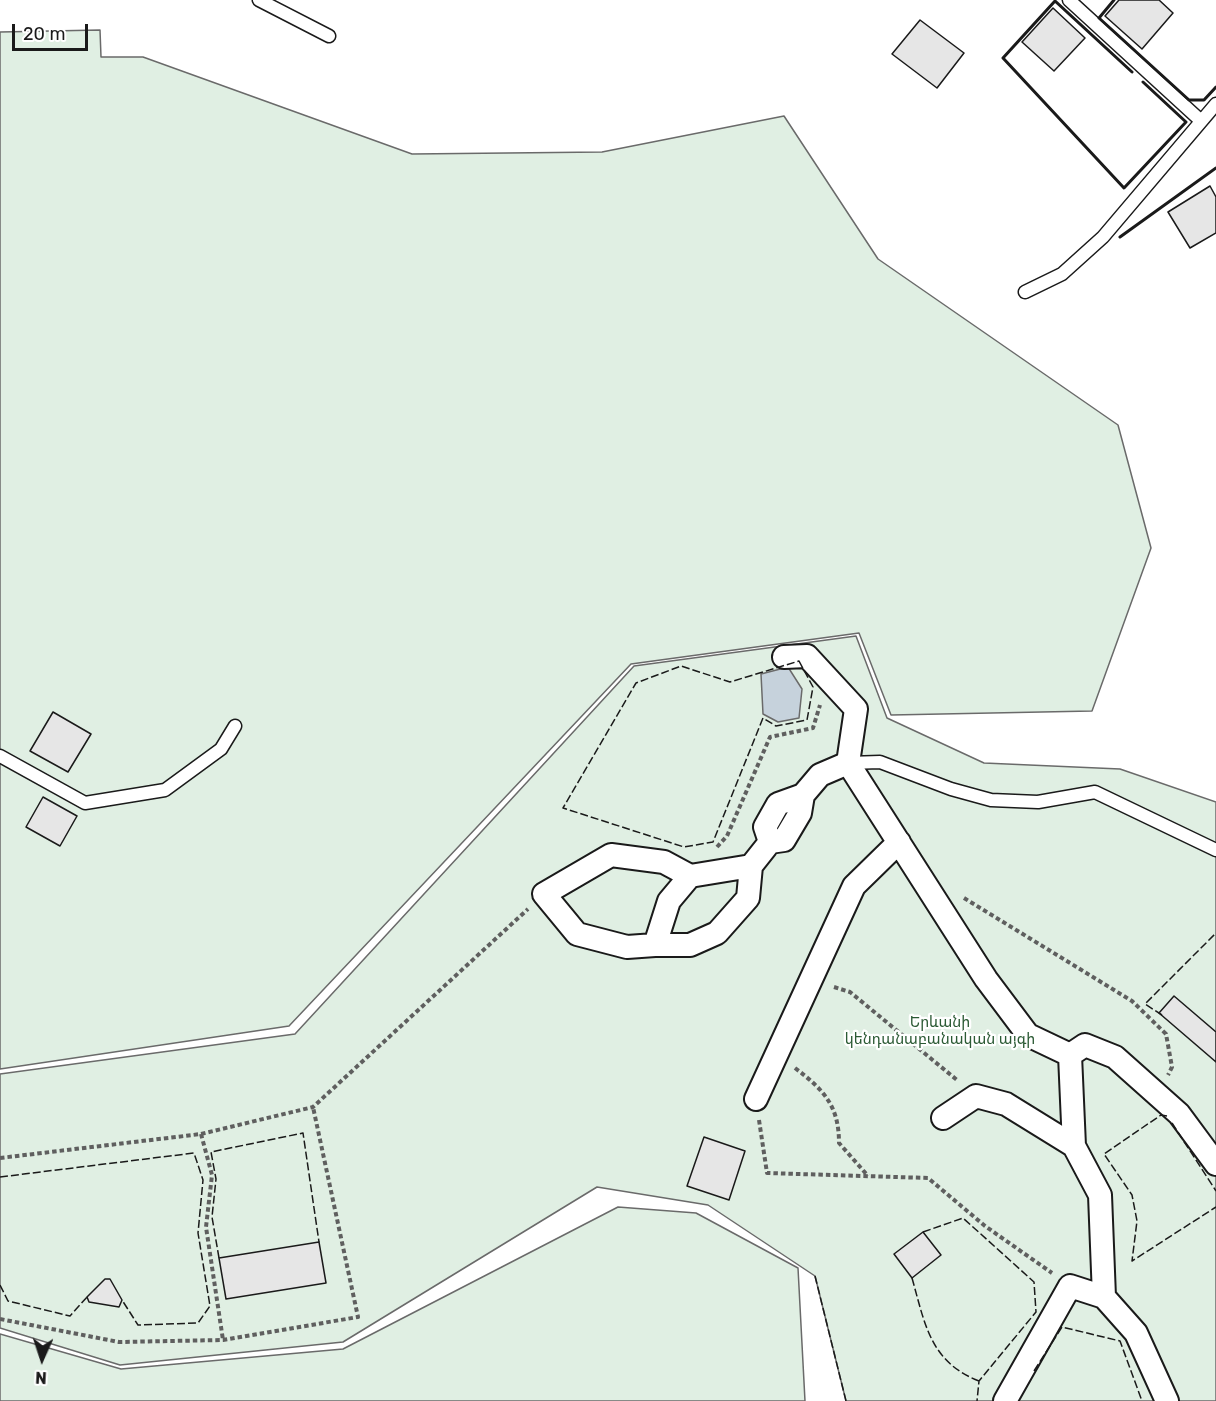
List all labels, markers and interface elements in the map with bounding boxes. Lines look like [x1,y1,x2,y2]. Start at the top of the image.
scale bar [15,12,92,50]
text: 20 m [23,23,65,45]
park label: Երևանի կենդանաբանական այգի [845,1014,1035,1049]
north arrow [12,1329,72,1389]
text: N [35,1368,47,1387]

